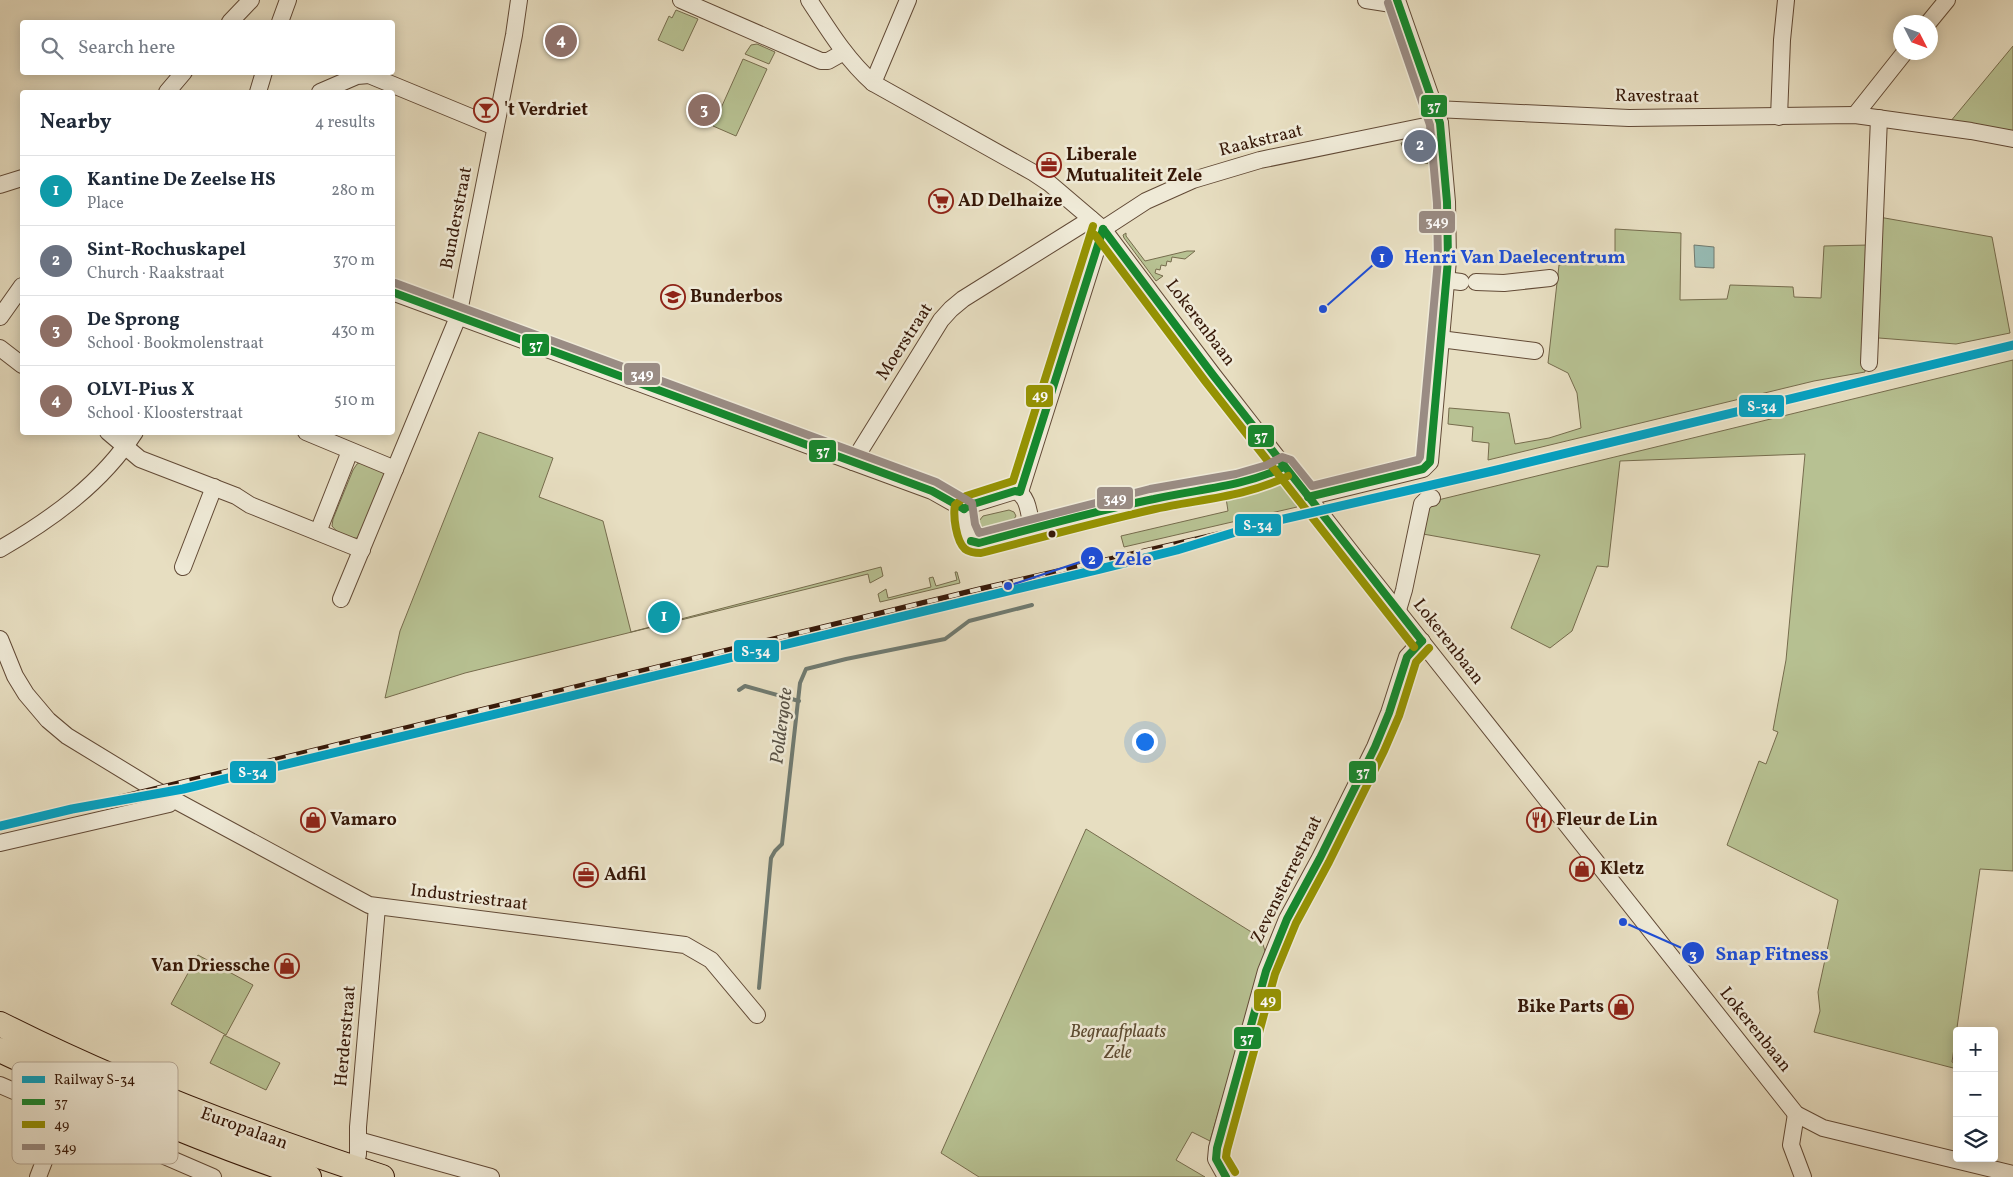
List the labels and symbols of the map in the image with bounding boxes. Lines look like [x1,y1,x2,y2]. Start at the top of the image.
north arrow [1893,15,1938,60]
pin: 4 [545,22,577,60]
street label: Ravestraat [1615,84,1699,110]
pin: 3 [688,91,720,129]
line badge: 37 [1420,94,1448,118]
bar icon: 't Verdriet [473,97,499,123]
place label: 't Verdriet [504,98,588,123]
text: 37 [1427,98,1441,117]
street label: Raakstraat [1216,119,1306,163]
pin: 2 [1404,127,1436,165]
place label: Liberale Mutualiteit Zele [1066,143,1202,189]
office icon: Liberale Mutualiteit Zele [1036,152,1062,178]
street label: Bunderstraat [435,165,479,271]
supermarket icon: AD Delhaize [928,188,954,214]
place label: AD Delhaize [958,189,1062,214]
line badge: 349 [1418,210,1456,234]
text: 349 [1425,213,1449,232]
callout: Henri Van Daelecentrum [1369,240,1636,274]
text: Henri Van Daelecentrum [1404,245,1626,271]
text: 1 [1379,248,1385,269]
street label: Lokerenbaan [1159,274,1241,372]
school or university icon: Bunderbos [660,284,686,310]
place label: Bunderbos [690,285,783,310]
street label: Moerstraat [871,298,939,386]
line badge: 37 [521,333,550,357]
text: 37 [529,337,543,356]
line badge: 349 [623,362,661,386]
text: 349 [630,366,654,385]
line badge: 49 [1025,384,1054,408]
text: 49 [1032,387,1048,406]
line badge: S-34 [1738,394,1785,418]
text: S-34 [1747,398,1777,417]
line badge: 37 [1247,424,1275,448]
text: 37 [1254,428,1268,447]
line badge: 37 [808,439,837,463]
text: 37 [816,443,830,462]
line badge: 349 [1096,486,1134,510]
text: 349 [1103,490,1127,509]
line badge: S-34 [1234,513,1282,537]
text: S-34 [1243,517,1273,536]
unlabelled marker [1047,529,1057,539]
callout: Zele [1079,541,1162,575]
text: Zele [1114,547,1152,573]
text: 2 [1088,550,1096,571]
street label: Lokerenbaan [1406,594,1490,690]
pin: 1 [648,598,680,636]
line badge: S-34 [733,639,780,663]
text: S-34 [741,643,771,662]
water label: Poldergote [764,686,800,766]
your location [1132,729,1158,755]
line badge: S-34 [229,760,277,784]
line badge: 37 [1348,760,1377,784]
text: S-34 [238,764,268,783]
text: 37 [1356,764,1370,783]
shop icon: Vamaro [300,807,326,833]
restaurant icon: Fleur de Lin [1526,807,1552,833]
place label: Vamaro [330,808,397,833]
place label: Fleur de Lin [1556,808,1658,833]
street label: Zevensterrestraat [1245,812,1329,948]
shop icon: Kletz [1569,856,1595,882]
place label: Kletz [1600,857,1644,882]
office icon: Adfil [573,862,599,888]
place label: Adfil [604,863,646,888]
street label: Industriestraat [409,878,529,918]
callout: Snap Fitness [1680,936,1838,970]
text: Snap Fitness [1715,942,1829,968]
text: 3 [1689,945,1697,966]
shop icon: Van Driessche [274,953,300,979]
place label: Van Driessche [151,954,270,979]
street label: Lokerenbaan [1713,982,1797,1078]
street label: Herderstraat [329,984,363,1088]
line badge: 49 [1253,988,1282,1012]
text: 49 [1260,992,1276,1011]
shop icon: Bike Parts [1608,994,1634,1020]
place label: Bike Parts [1517,995,1604,1020]
park label: Begraafplaats Zele [1070,1020,1167,1066]
line badge: 37 [1233,1026,1262,1050]
text: 37 [1240,1030,1254,1049]
legend [12,1062,178,1164]
text: Railway S-34 [54,1071,135,1090]
text: 37 [54,1094,68,1113]
street label: Europalaan [197,1102,291,1156]
text: 49 [54,1116,69,1135]
text: 349 [54,1139,76,1158]

